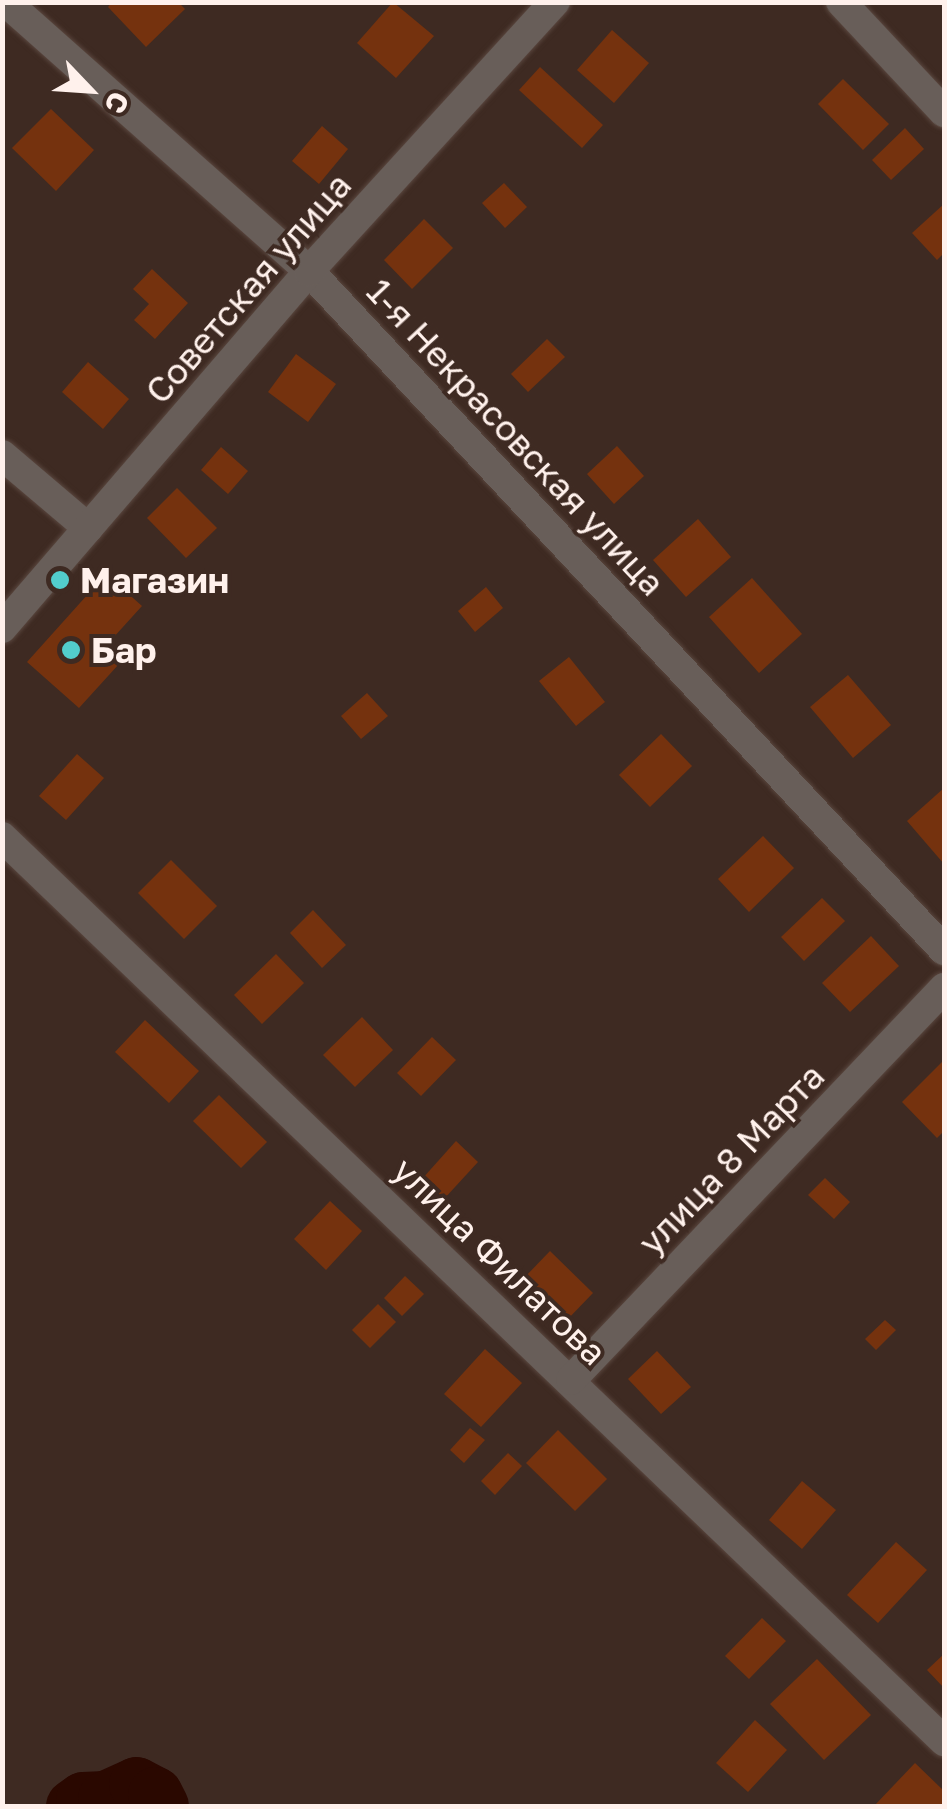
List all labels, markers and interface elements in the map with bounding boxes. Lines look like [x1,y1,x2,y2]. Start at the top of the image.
north arrow [40,40,140,140]
text: С [98,87,137,119]
street label: Советская улица [137,164,359,412]
street label: 1-я Некрасовская улица [358,270,674,604]
place label: Магазин [80,559,229,601]
marker: Магазин [49,569,71,591]
place label: Бар [91,629,157,671]
marker: Бар [60,639,82,661]
street label: улица 8 Марта [630,1055,832,1263]
street label: улица Филатова [385,1149,615,1373]

